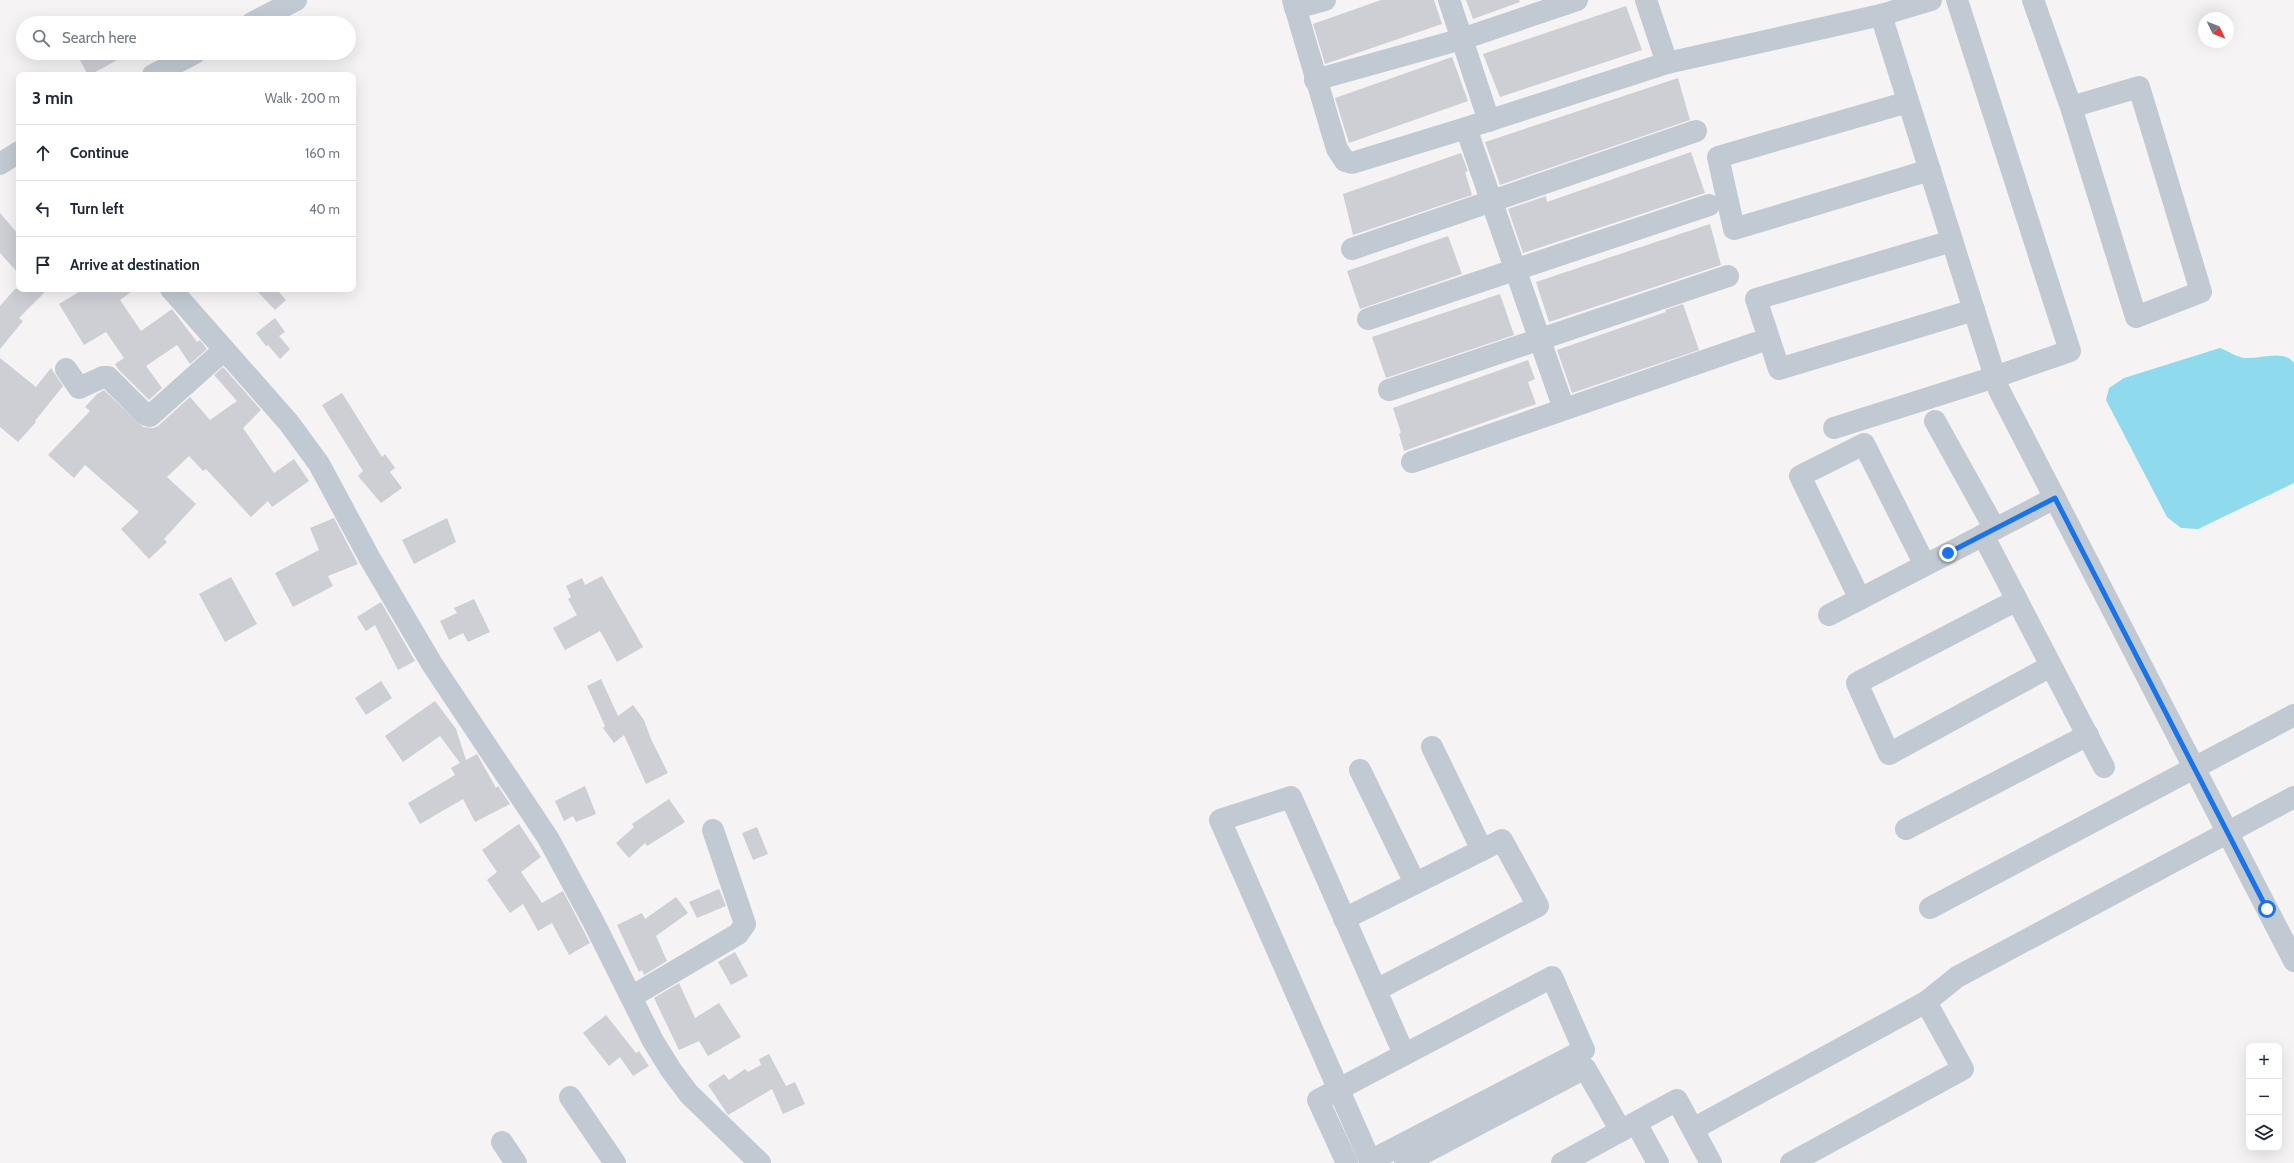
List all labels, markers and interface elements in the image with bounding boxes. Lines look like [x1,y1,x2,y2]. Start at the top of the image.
north arrow [2198,12,2234,48]
search box [16,16,356,60]
icon: search [30,27,52,49]
text: Search here [62,29,137,47]
text: 3 min [32,88,73,108]
text: Walk · 200 m [265,90,340,106]
icon: ahead [32,142,54,164]
text: Continue [70,144,129,162]
text: 160 m [305,145,340,161]
icon: left [32,198,54,220]
text: Turn left [70,200,124,218]
text: 40 m [309,201,340,217]
icon: arrive [32,254,54,276]
text: Arrive at destination [70,256,200,274]
route end [1939,544,1957,562]
route start [2258,900,2276,918]
map controls [2246,1043,2282,1151]
button: + [2246,1043,2282,1079]
button: − [2246,1079,2282,1115]
button: layers [2246,1115,2282,1151]

